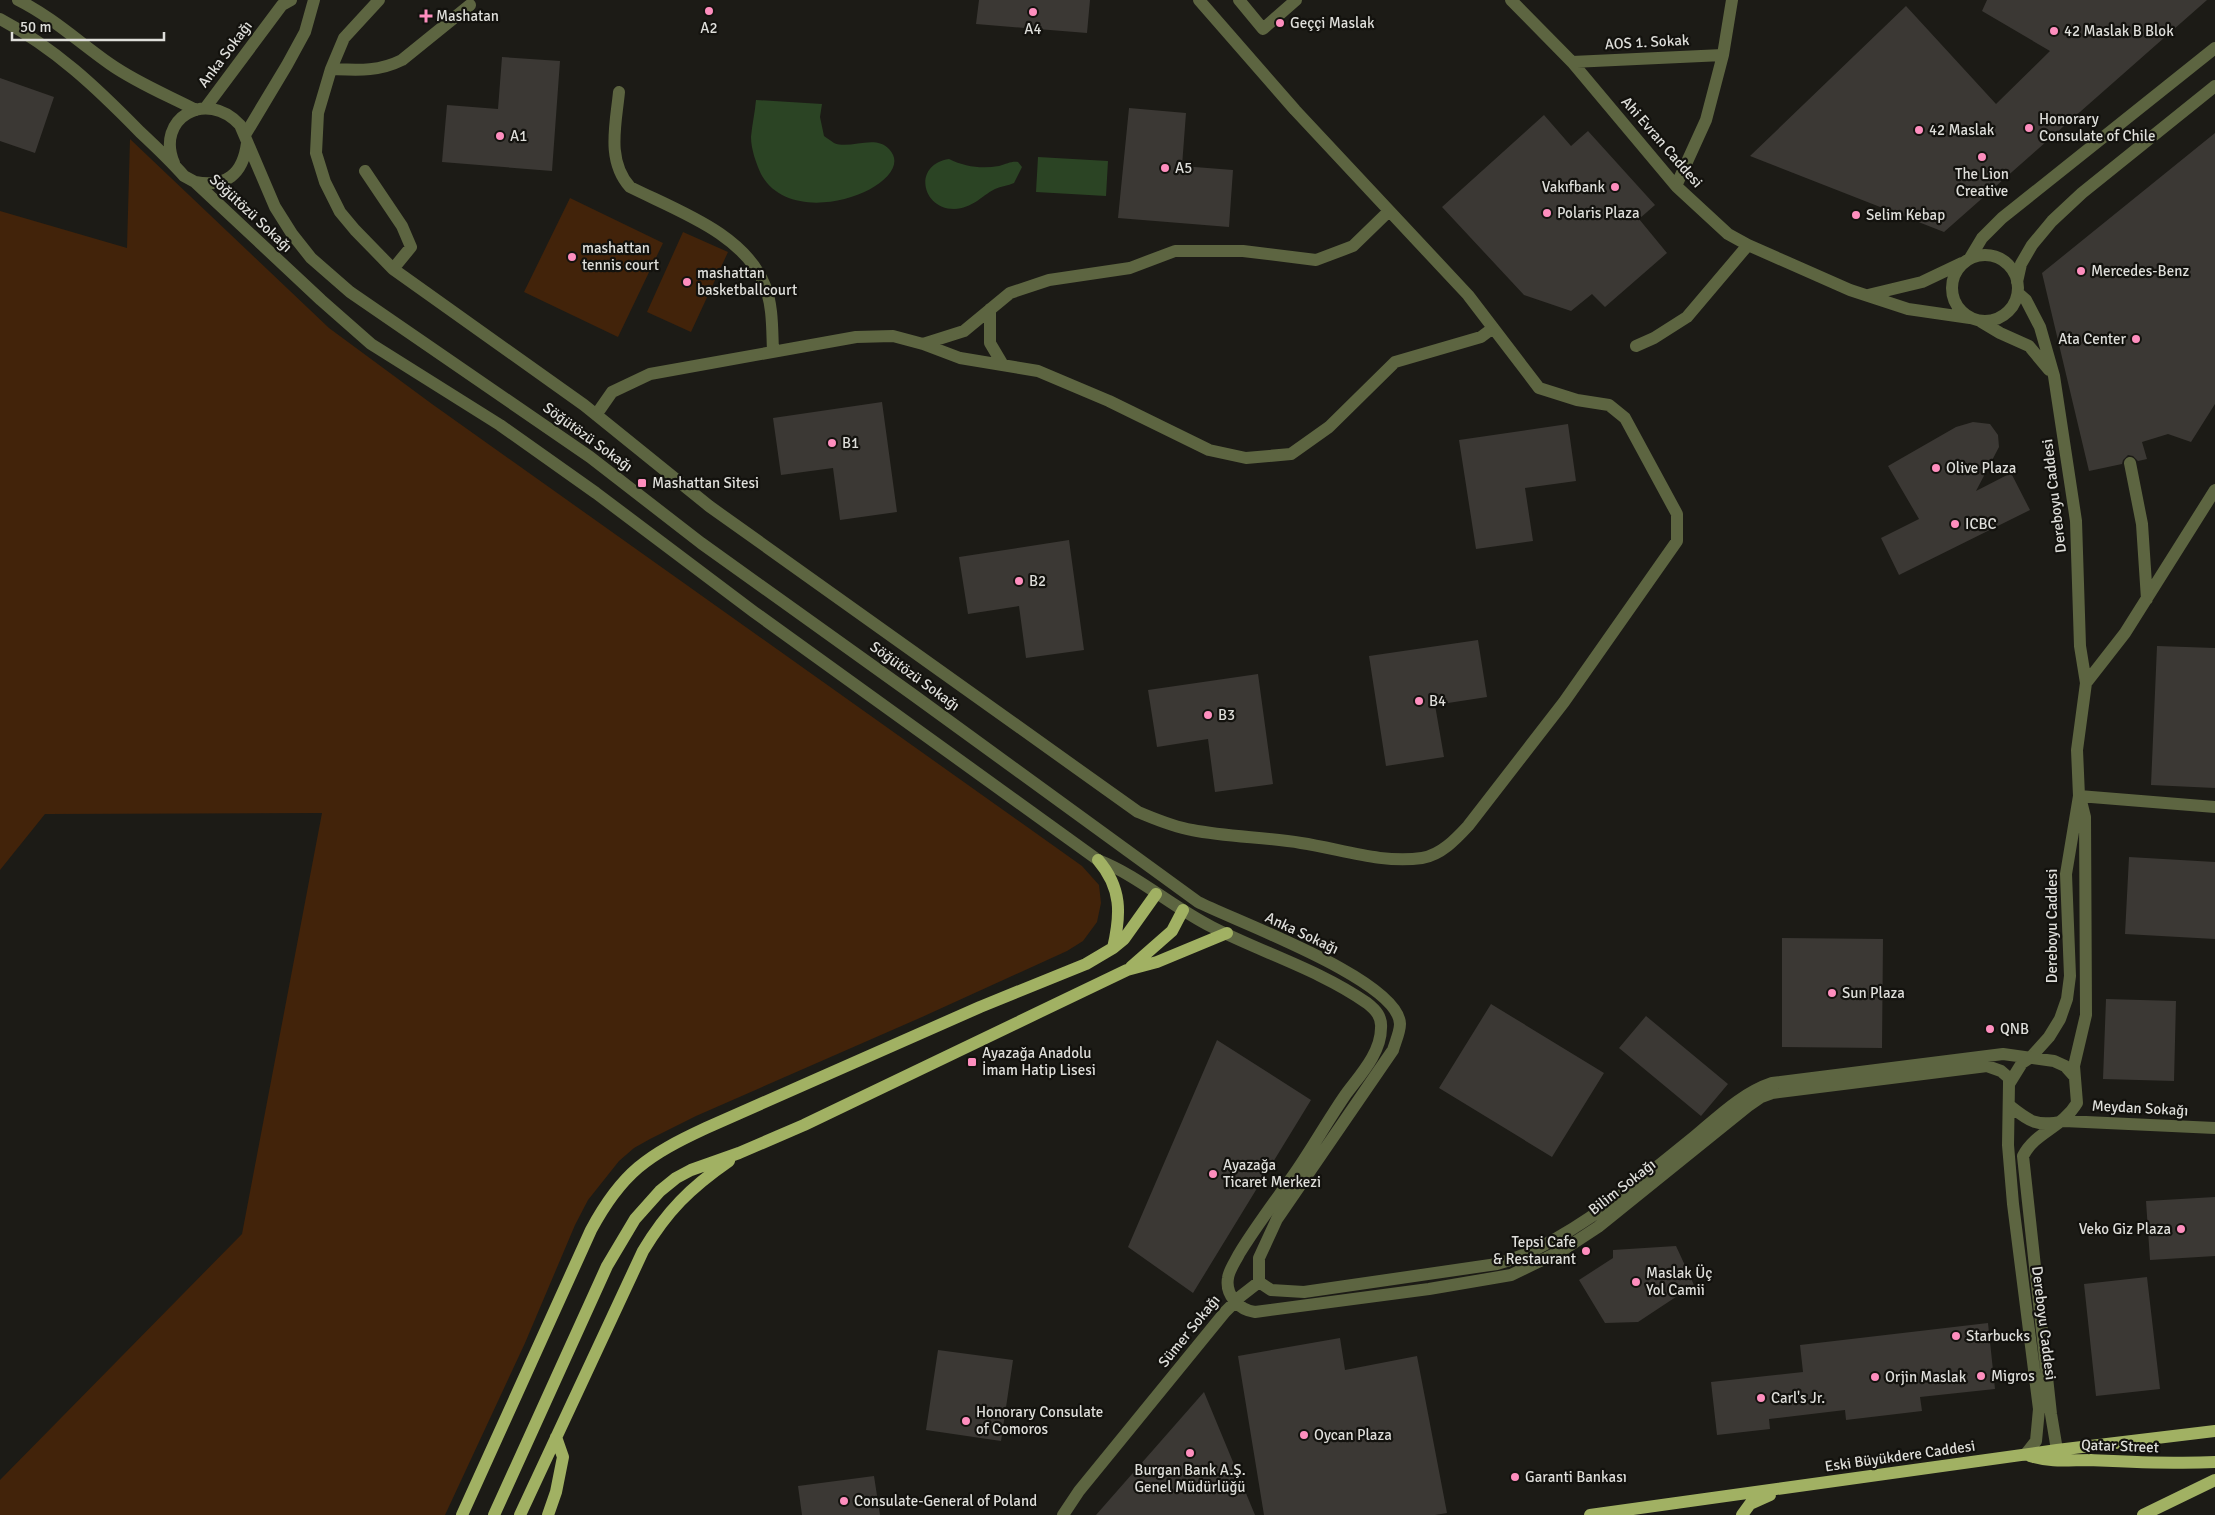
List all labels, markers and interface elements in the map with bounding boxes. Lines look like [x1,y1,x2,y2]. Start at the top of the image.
marker: A2 [703,5,715,17]
marker: A4 [1027,6,1039,18]
place label: Mashatan [436,7,499,25]
scale bar [12,10,165,42]
marker: Mashatan [420,10,432,22]
place label: Geççi Maslak [1290,14,1375,32]
street label: Anka Sokağı [194,17,256,91]
marker: Geççi Maslak [1274,17,1286,29]
text: 50 m [20,18,51,36]
place label: A2 [700,19,718,37]
place label: A4 [1024,20,1042,38]
place label: 42 Maslak B Blok [2064,22,2174,40]
marker: 42 Maslak B Blok [2048,25,2060,37]
street label: AOS 1. Sokak [1604,31,1690,53]
street label: Ahi Evran Caddesi [1618,93,1706,191]
place label: Honorary Consulate of Chile [2039,110,2156,145]
place label: 42 Maslak [1929,121,1995,139]
marker: Honorary Consulate of Chile [2023,122,2035,134]
marker: 42 Maslak [1913,124,1925,136]
place label: A1 [510,127,527,145]
marker: A1 [494,130,506,142]
marker: The Lion Creative [1976,151,1988,163]
place label: A5 [1175,159,1192,177]
marker: A5 [1159,162,1171,174]
place label: The Lion Creative [1955,165,2009,200]
street label: Söğütözü Sokağı [206,170,296,256]
place label: Vakıfbank [1542,178,1605,196]
marker: Vakıfbank [1609,181,1621,193]
place label: Polaris Plaza [1557,204,1639,222]
place label: Selim Kebap [1866,206,1945,224]
marker: Polaris Plaza [1541,207,1553,219]
marker: Selim Kebap [1850,209,1862,221]
place label: mashattan tennis court [582,239,659,274]
marker: mashattan tennis court [566,251,578,263]
place label: Mercedes-Benz [2091,262,2189,280]
place label: mashattan basketballcourt [697,264,797,299]
marker: Mercedes-Benz [2075,265,2087,277]
marker: mashattan basketballcourt [681,276,693,288]
place label: Ata Center [2058,330,2126,348]
marker: Ata Center [2130,333,2142,345]
street label: Söğütözü Sokağı [540,398,636,476]
place label: B1 [842,434,859,452]
marker: B1 [826,437,838,449]
street label: Dereboyu Caddesi [2038,438,2070,554]
place label: Olive Plaza [1946,459,2016,477]
marker: Olive Plaza [1930,462,1942,474]
place label: Mashattan Sitesi [652,474,759,492]
marker: Mashattan Sitesi [636,477,648,489]
place label: ICBC [1965,515,1997,533]
marker: ICBC [1949,518,1961,530]
place label: B2 [1029,572,1046,590]
marker: B2 [1013,575,1025,587]
street label: Söğütözü Sokağı [867,637,963,715]
place label: B4 [1429,692,1446,710]
marker: B4 [1413,695,1425,707]
place label: B3 [1218,706,1235,724]
marker: B3 [1202,709,1214,721]
street label: Dereboyu Caddesi [2043,869,2061,983]
street label: Anka Sokağı [1262,908,1342,958]
place label: Sun Plaza [1842,984,1905,1002]
marker: Sun Plaza [1826,987,1838,999]
place label: QNB [2000,1020,2029,1038]
marker: QNB [1984,1023,1996,1035]
place label: Ayazağa Anadolu İmam Hatip Lisesi [982,1044,1096,1079]
marker: Ayazağa Anadolu İmam Hatip Lisesi [966,1056,978,1068]
street label: Meydan Sokağı [2091,1096,2189,1120]
street label: Bilim Sokağı [1585,1155,1659,1219]
place label: Ayazağa Ticaret Merkezi [1223,1156,1321,1191]
marker: Ayazağa Ticaret Merkezi [1207,1168,1219,1180]
place label: Veko Giz Plaza [2079,1220,2171,1238]
marker: Veko Giz Plaza [2175,1223,2187,1235]
place label: Tepsi Cafe & Restaurant [1493,1233,1576,1268]
marker: Tepsi Cafe & Restaurant [1580,1245,1592,1257]
place label: Maslak Üç Yol Camii [1646,1264,1712,1299]
street label: Dereboyu Caddesi [2028,1265,2060,1381]
marker: Maslak Üç Yol Camii [1630,1276,1642,1288]
street label: Sümer Sokağı [1154,1291,1224,1371]
place label: Starbucks [1966,1327,2030,1345]
marker: Starbucks [1950,1330,1962,1342]
place label: Migros [1991,1367,2035,1385]
place label: Orjin Maslak [1885,1368,1967,1386]
marker: Migros [1975,1370,1987,1382]
marker: Orjin Maslak [1869,1371,1881,1383]
place label: Carl's Jr. [1771,1389,1825,1407]
marker: Carl's Jr. [1755,1392,1767,1404]
place label: Honorary Consulate of Comoros [976,1403,1103,1438]
marker: Honorary Consulate of Comoros [960,1415,972,1427]
place label: Oycan Plaza [1314,1426,1392,1444]
marker: Oycan Plaza [1298,1429,1310,1441]
street label: Qatar Street [2081,1436,2159,1456]
street label: Eski Büyükdere Caddesi [1824,1437,1976,1475]
marker: Burgan Bank A.Ş. Genel Müdürlüğü [1184,1447,1196,1459]
place label: Burgan Bank A.Ş. Genel Müdürlüğü [1134,1461,1246,1496]
place label: Garanti Bankası [1525,1468,1627,1486]
marker: Garanti Bankası [1509,1471,1521,1483]
place label: Consulate-General of Poland [854,1492,1037,1510]
marker: Consulate-General of Poland [838,1495,850,1507]

